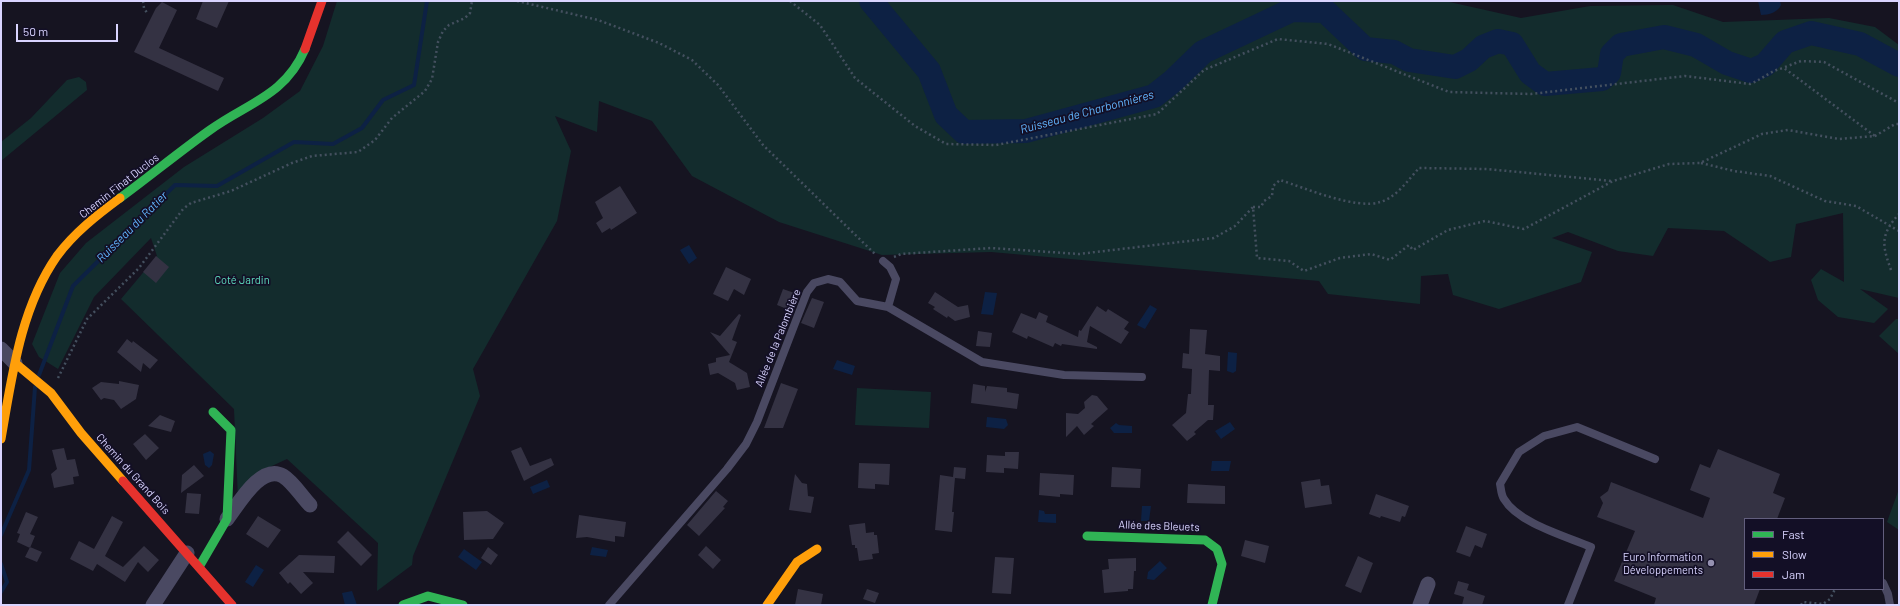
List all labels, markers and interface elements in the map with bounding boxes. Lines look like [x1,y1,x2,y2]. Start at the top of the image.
scale bar [18,16,120,42]
text: 50 m [23,24,48,38]
water label: Ruisseau de Charbonnières [1019,87,1155,137]
street label: Chemin Finat Duclos [77,151,161,221]
water label: Ruisseau du Ratier [93,188,171,266]
park label: Coté Jardin [214,273,270,287]
street label: Allée de la Palombière [752,287,804,389]
street label: Chemin du Grand Bois [93,431,173,517]
street label: Allée des Bleuets [1118,518,1200,534]
legend [1744,518,1884,590]
text: Fast [1782,527,1805,541]
text: Slow [1782,547,1807,561]
place label: Euro Information Développements [1623,550,1703,576]
marker: Euro Information Développements [1706,558,1716,568]
text: Jam [1782,567,1805,581]

